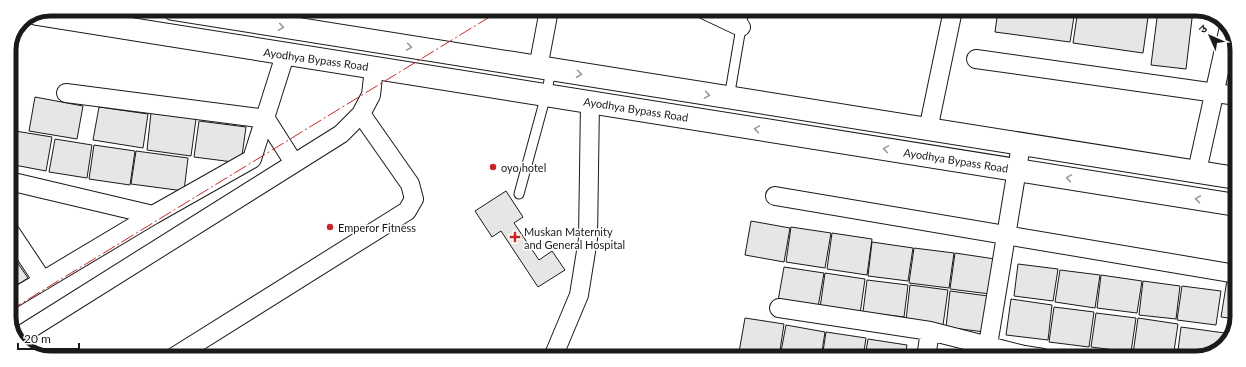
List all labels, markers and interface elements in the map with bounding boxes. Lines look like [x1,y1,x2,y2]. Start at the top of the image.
north arrow [1190,16,1230,56]
text: उ [1196,21,1210,35]
one-way arrow [278,22,284,30]
one-way arrow [406,42,412,51]
street label: Ayodhya Bypass Road [263,45,369,73]
one-way arrow [576,69,582,78]
one-way arrow [704,90,710,99]
street label: Ayodhya Bypass Road [583,94,689,124]
one-way arrow [754,125,760,133]
one-way arrow [882,145,889,154]
street label: Ayodhya Bypass Road [903,145,1009,175]
place label: oyo hotel [501,161,546,174]
marker: oyo hotel [488,162,498,172]
one-way arrow [1066,175,1072,183]
one-way arrow [1195,195,1201,204]
place label: Emperor Fitness [338,221,416,234]
marker: Emperor Fitness [325,222,335,232]
place label: Muskan Maternity and General Hospital [524,225,625,251]
marker: Muskan Maternity and General Hospital [509,231,521,243]
scale bar [18,325,79,351]
text: 20 m [24,331,51,346]

